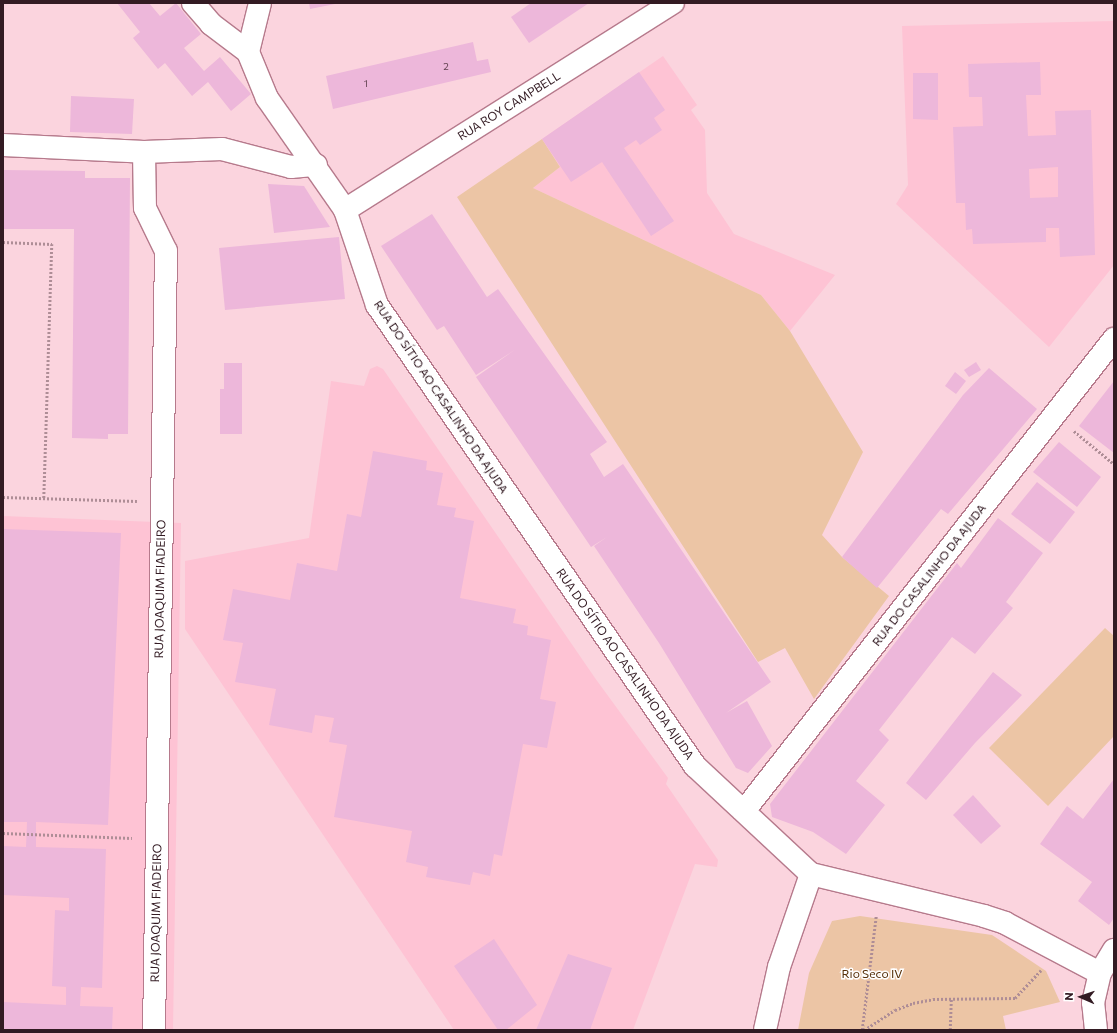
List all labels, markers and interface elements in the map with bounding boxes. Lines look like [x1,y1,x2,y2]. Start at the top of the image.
house number: 2 [443,61,449,73]
street label: RUA ROY CAMPBELL [455,69,563,143]
house number: 1 [364,78,368,90]
street label: RUA DO SÍTIO AO CASALINHO DA AJUDA [371,298,511,496]
street label: RUA DO CASALINHO DA AJUDA [869,501,989,649]
street label: RUA JOAQUIM FIADEIRO [152,519,168,659]
street label: RUA DO SÍTIO AO CASALINHO DA AJUDA [553,566,697,762]
street label: RUA JOAQUIM FIADEIRO [148,843,164,983]
park label: Rio Seco IV [842,967,902,981]
north arrow [1061,977,1101,1017]
text: N [1062,992,1075,1001]

